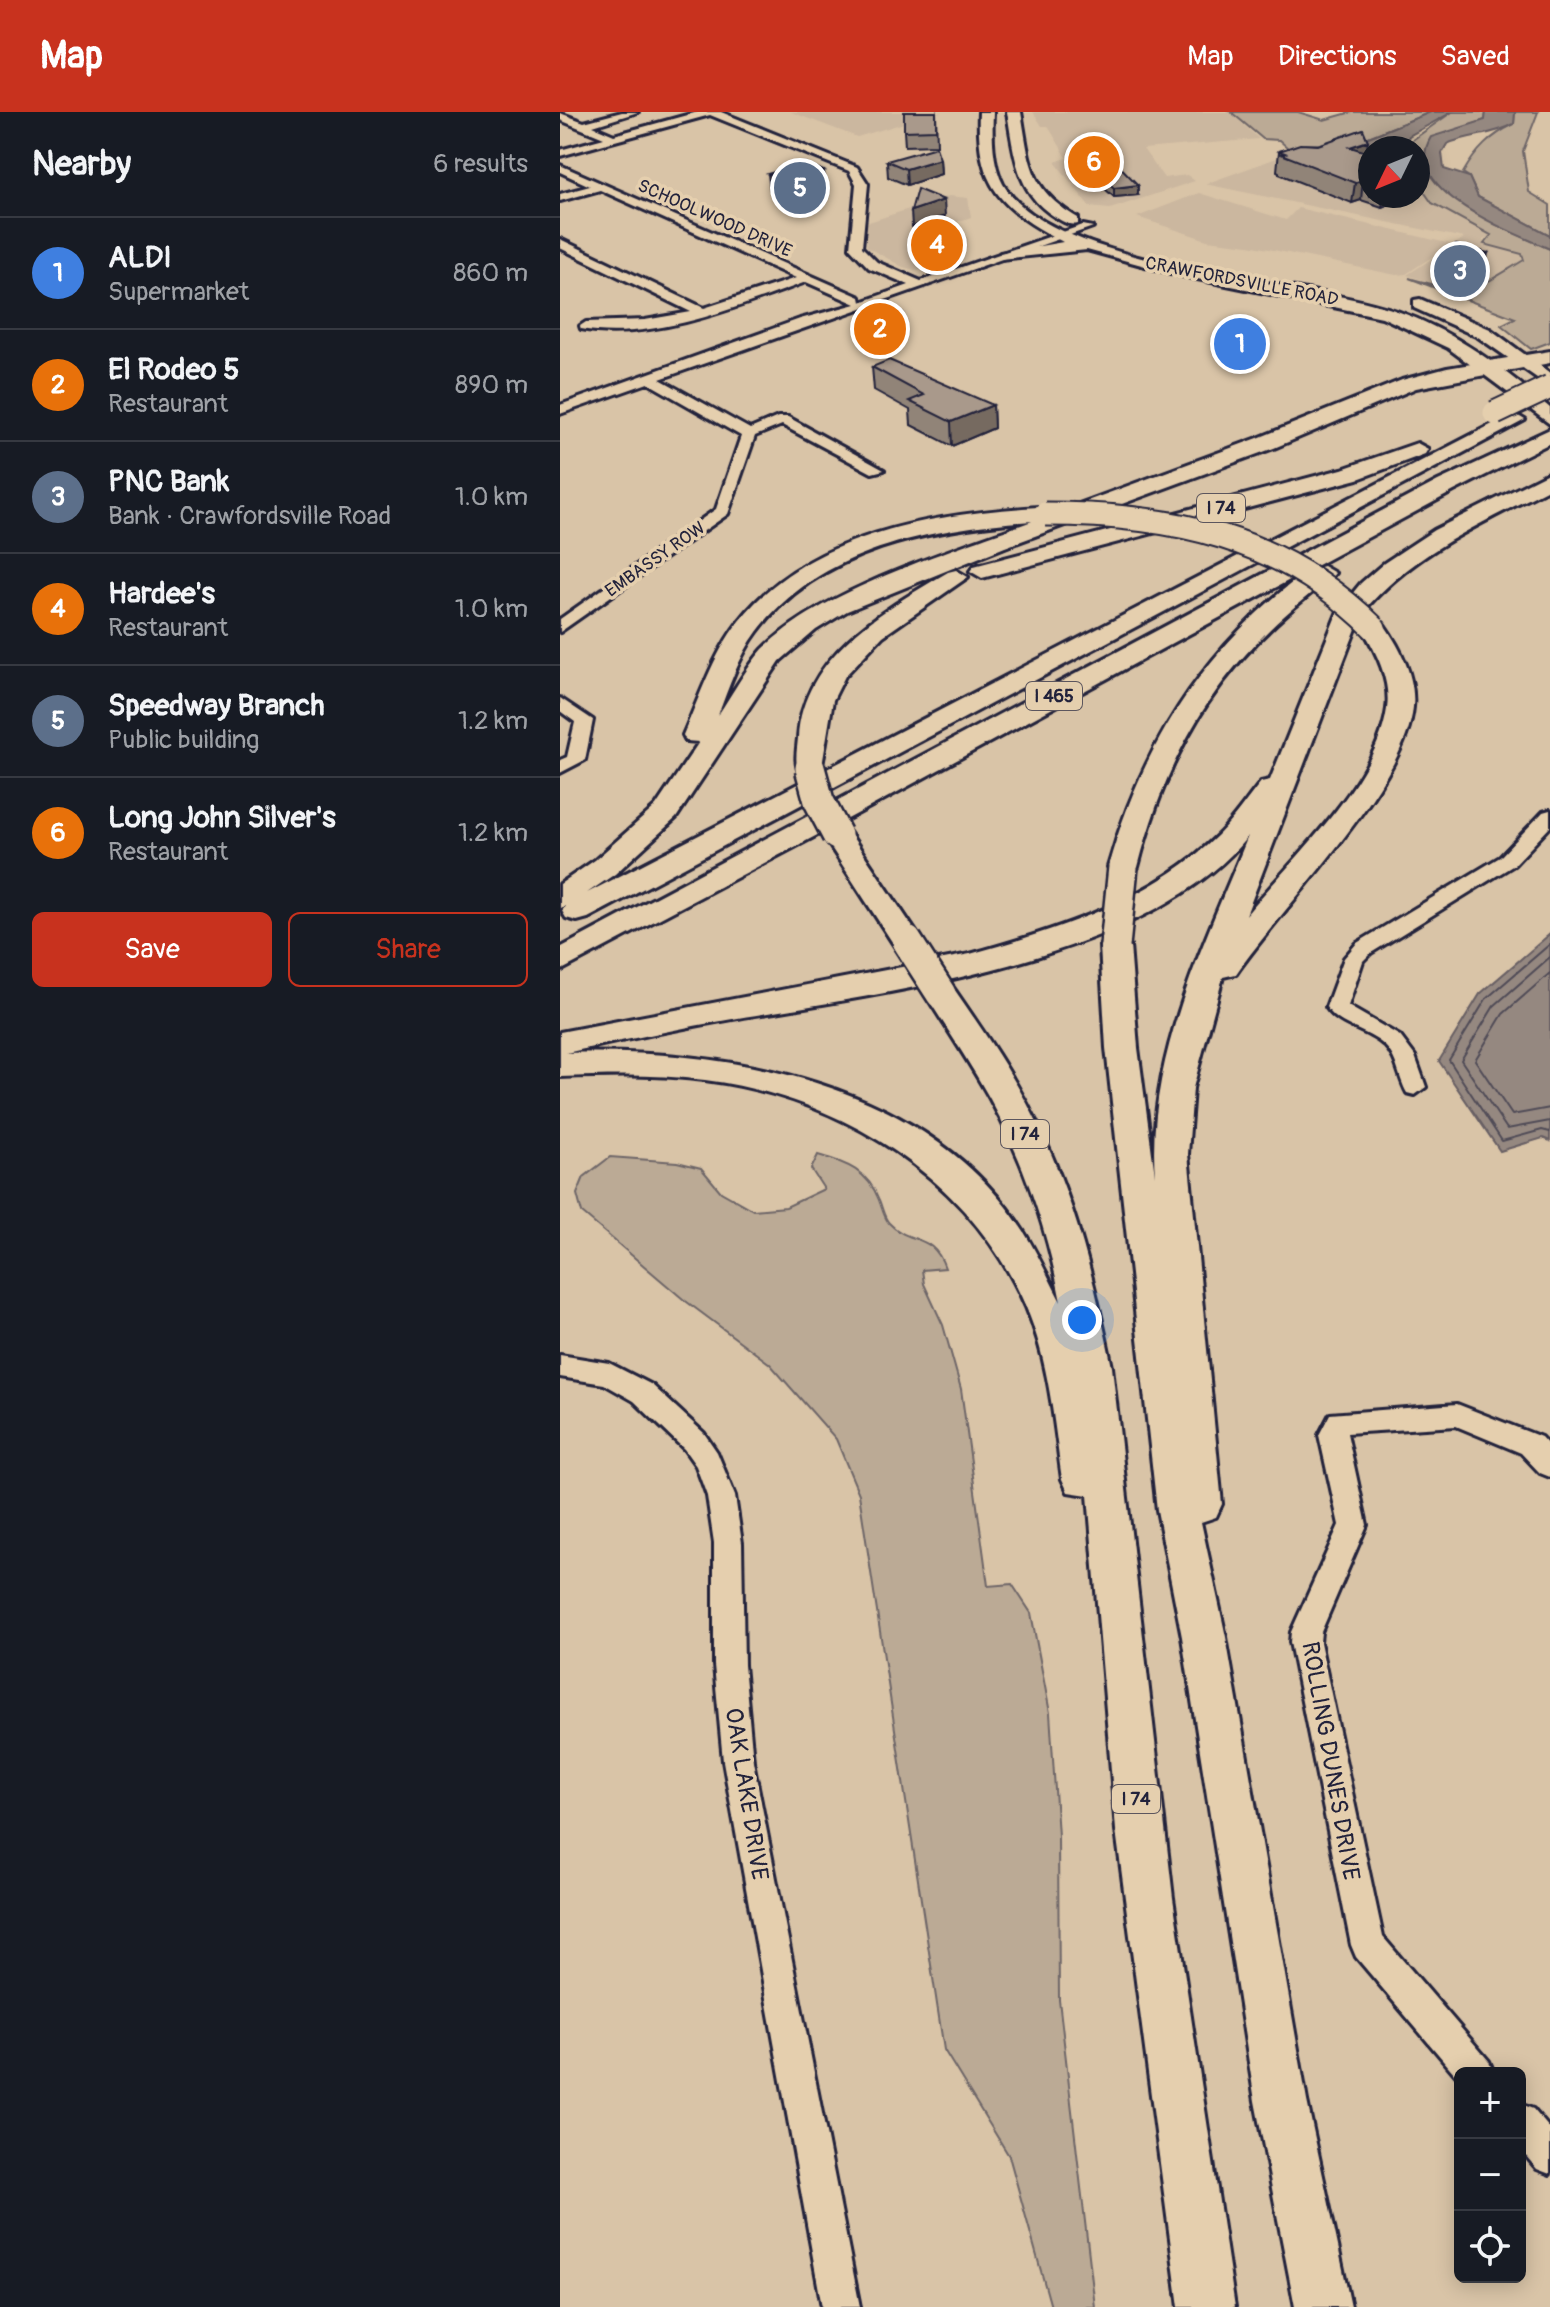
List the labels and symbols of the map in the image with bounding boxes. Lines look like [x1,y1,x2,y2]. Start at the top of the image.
pin: 6 [1068,132,1120,192]
north arrow [1358,136,1430,208]
pin: 5 [774,158,826,218]
street label: SCHOOLWOOD DRIVE [634,174,795,263]
pin: 4 [911,215,963,275]
pin: 3 [1434,241,1486,301]
street label: CRAWFORDSVILLE ROAD [1143,251,1340,311]
pin: 2 [854,299,906,359]
pin: 1 [1214,314,1266,374]
road number: I 74 [1197,494,1245,522]
street label: EMBASSY ROW [601,517,710,602]
road number: I 465 [1026,682,1082,710]
road number: I 74 [1001,1120,1049,1148]
your location [1062,1300,1102,1340]
street label: ROLLING DUNES DRIVE [1295,1640,1366,1883]
street label: OAK LAKE DRIVE [719,1706,774,1882]
road number: I 74 [1112,1785,1160,1813]

